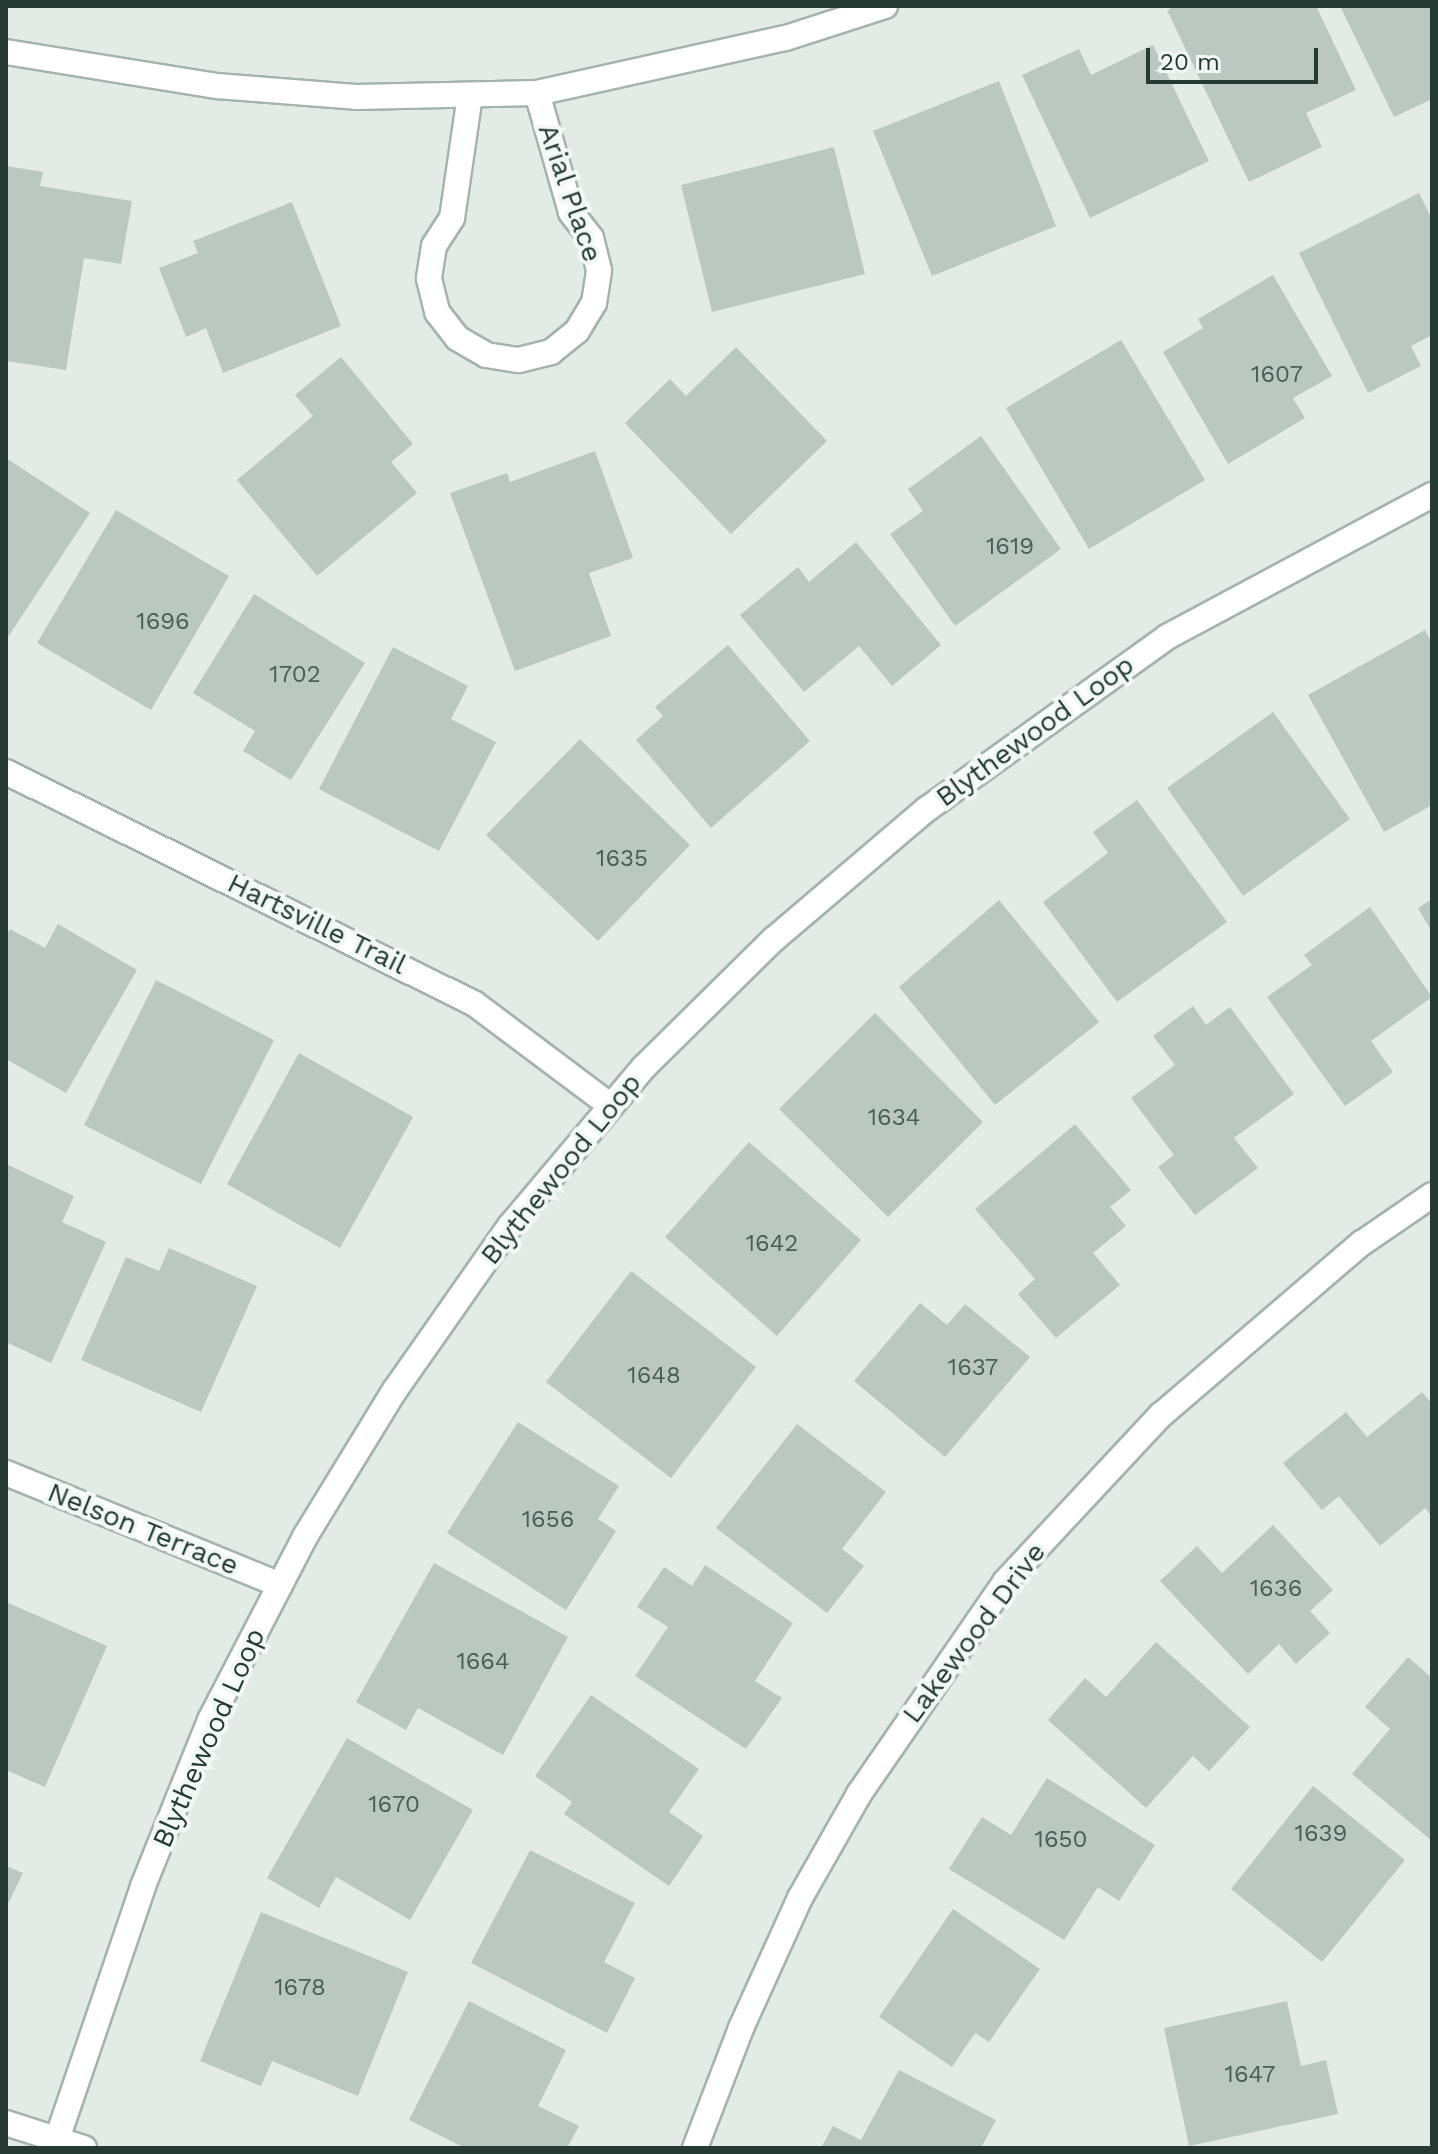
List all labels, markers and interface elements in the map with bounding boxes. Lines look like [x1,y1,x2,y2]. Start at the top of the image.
scale bar [1150,32,1322,82]
text: 20 m [1160,48,1220,76]
street label: Arial Place [531,119,609,267]
house number: 1607 [1251,361,1303,389]
house number: 1619 [986,533,1034,561]
house number: 1696 [136,608,190,636]
street label: Blythewood Loop [929,648,1141,814]
house number: 1702 [269,661,321,689]
house number: 1635 [596,845,648,873]
street label: Hartsville Trail [222,866,412,982]
street label: Blythewood Loop [473,1066,649,1272]
house number: 1634 [868,1104,920,1132]
house number: 1642 [746,1230,798,1258]
house number: 1637 [948,1354,998,1382]
house number: 1648 [627,1362,681,1390]
street label: Nelson Terrace [42,1475,244,1583]
house number: 1656 [522,1506,574,1534]
street label: Lakewood Drive [895,1536,1053,1730]
house number: 1636 [1250,1575,1302,1603]
street label: Blythewood Loop [146,1623,272,1853]
house number: 1664 [456,1648,510,1676]
house number: 1670 [368,1791,420,1819]
house number: 1639 [1295,1820,1347,1848]
house number: 1650 [1035,1826,1087,1854]
house number: 1678 [274,1974,326,2002]
house number: 1647 [1225,2061,1275,2089]

